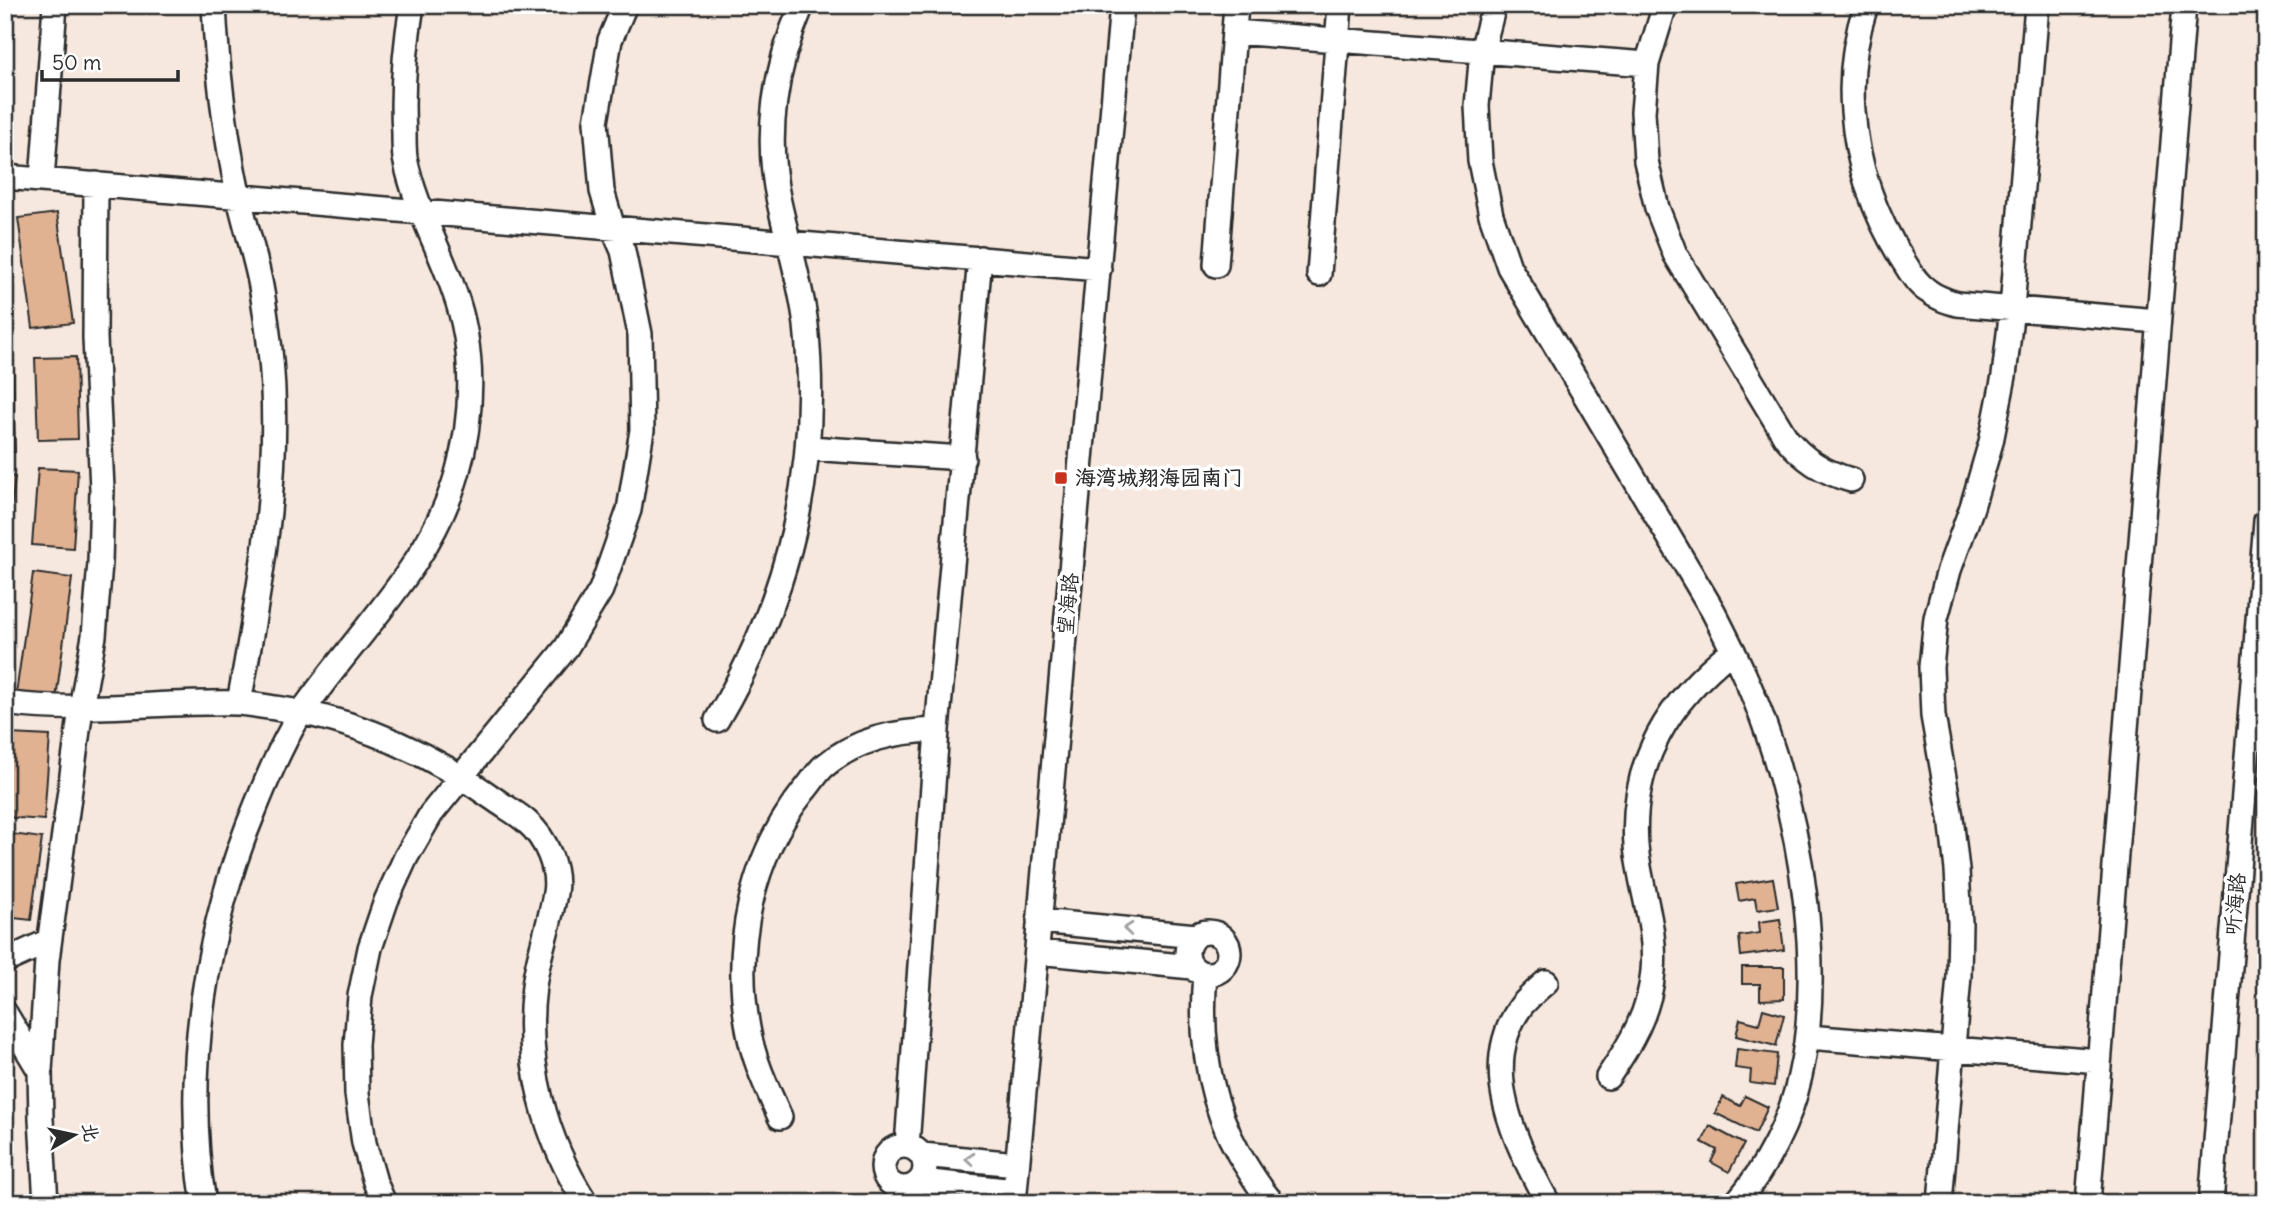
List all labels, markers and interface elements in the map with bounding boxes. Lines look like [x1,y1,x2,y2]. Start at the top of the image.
scale bar [42,38,178,82]
text: 50 m [52,49,101,76]
place label: 海湾城翔海园南门 [1075,464,1243,491]
marker: 海湾城翔海园南门 [1053,470,1069,486]
street label: 望海路 [1051,571,1084,637]
street label: 听海路 [2218,871,2251,937]
one-way arrow [1122,922,1133,937]
north arrow [38,1100,108,1170]
text: 北 [77,1121,104,1144]
one-way arrow [964,1152,976,1167]

